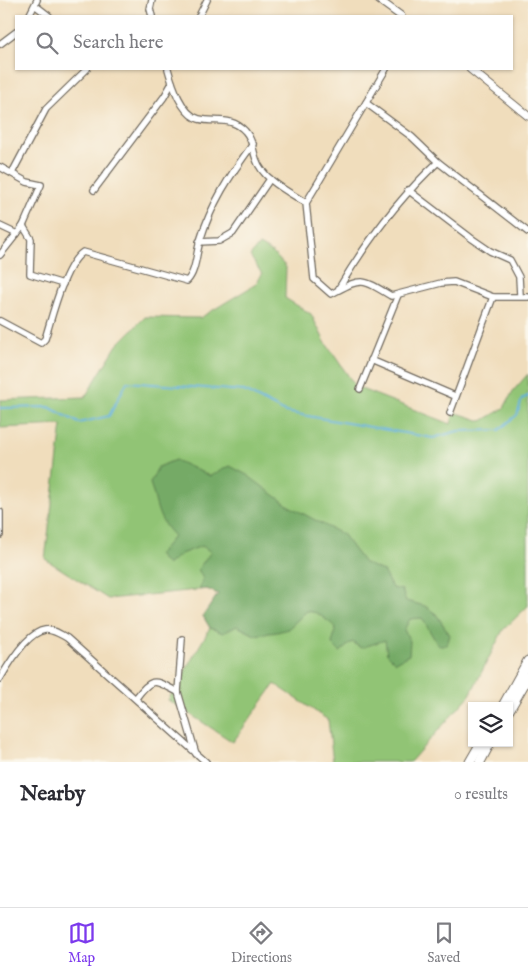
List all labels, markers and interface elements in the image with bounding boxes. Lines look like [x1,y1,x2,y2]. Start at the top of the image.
search box [15,15,513,70]
icon: search [33,29,61,57]
text: Search here [73,31,164,55]
map controls [468,702,513,747]
button: layers [468,702,513,747]
text: Nearby [20,781,85,808]
text: 0 results [454,785,508,805]
tab: Map [68,919,96,967]
tab: Directions [231,919,292,967]
tab: Saved [427,919,460,967]

